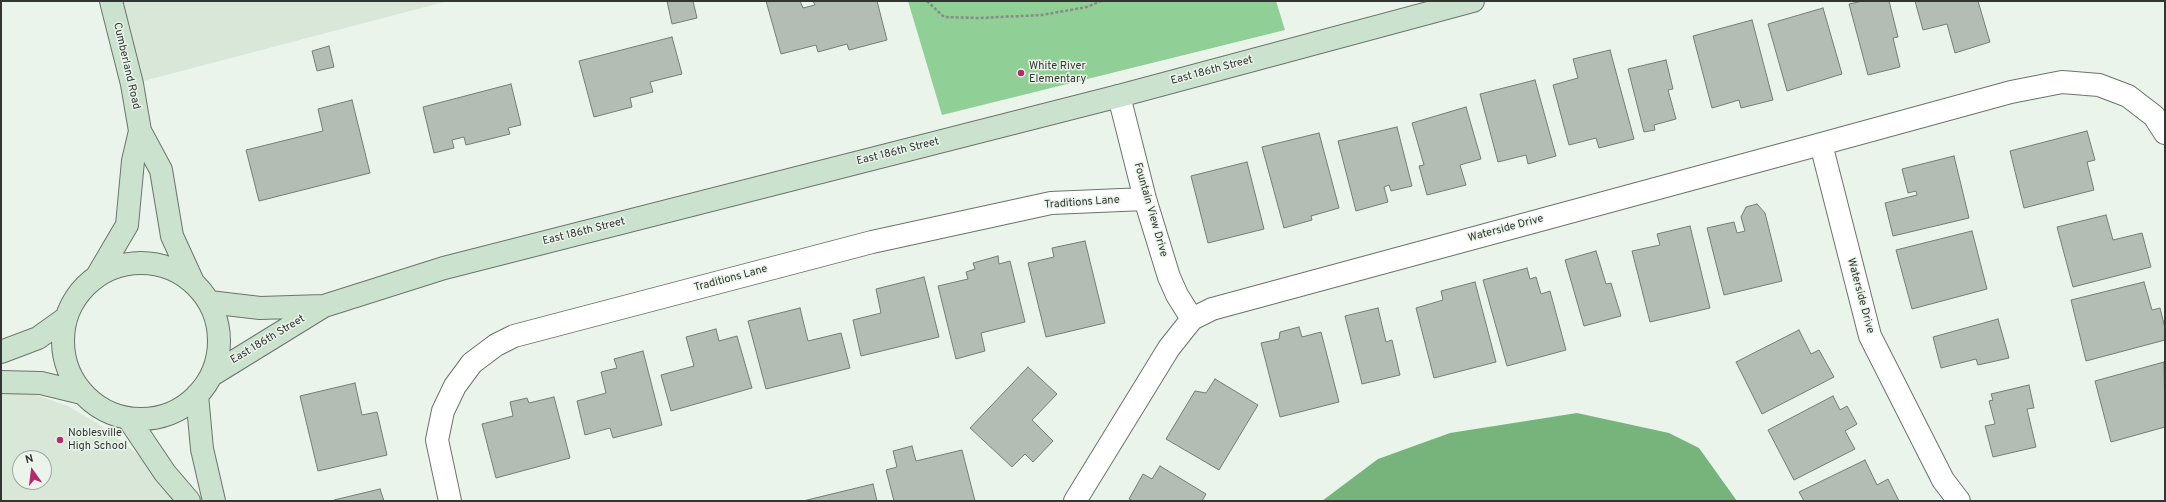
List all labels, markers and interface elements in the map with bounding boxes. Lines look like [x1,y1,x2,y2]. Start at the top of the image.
street label: Cumberland Road [110,21,142,111]
street label: East 186th Street [1169,54,1255,88]
place label: White River Elementary [1029,60,1086,86]
marker: White River Elementary [1016,68,1026,78]
street label: East 186th Street [855,135,941,169]
street label: Fountain View Drive [1130,161,1170,259]
street label: Traditions Lane [1044,194,1120,212]
street label: Waterside Drive [1467,213,1545,245]
street label: East 186th Street [541,215,627,249]
street label: Waterside Drive [1844,257,1876,335]
street label: Traditions Lane [693,263,769,295]
street label: East 186th Street [228,313,308,367]
place label: Noblesville High School [68,427,127,453]
marker: Noblesville High School [55,435,65,445]
north arrow [12,450,52,490]
text: N [24,452,35,467]

